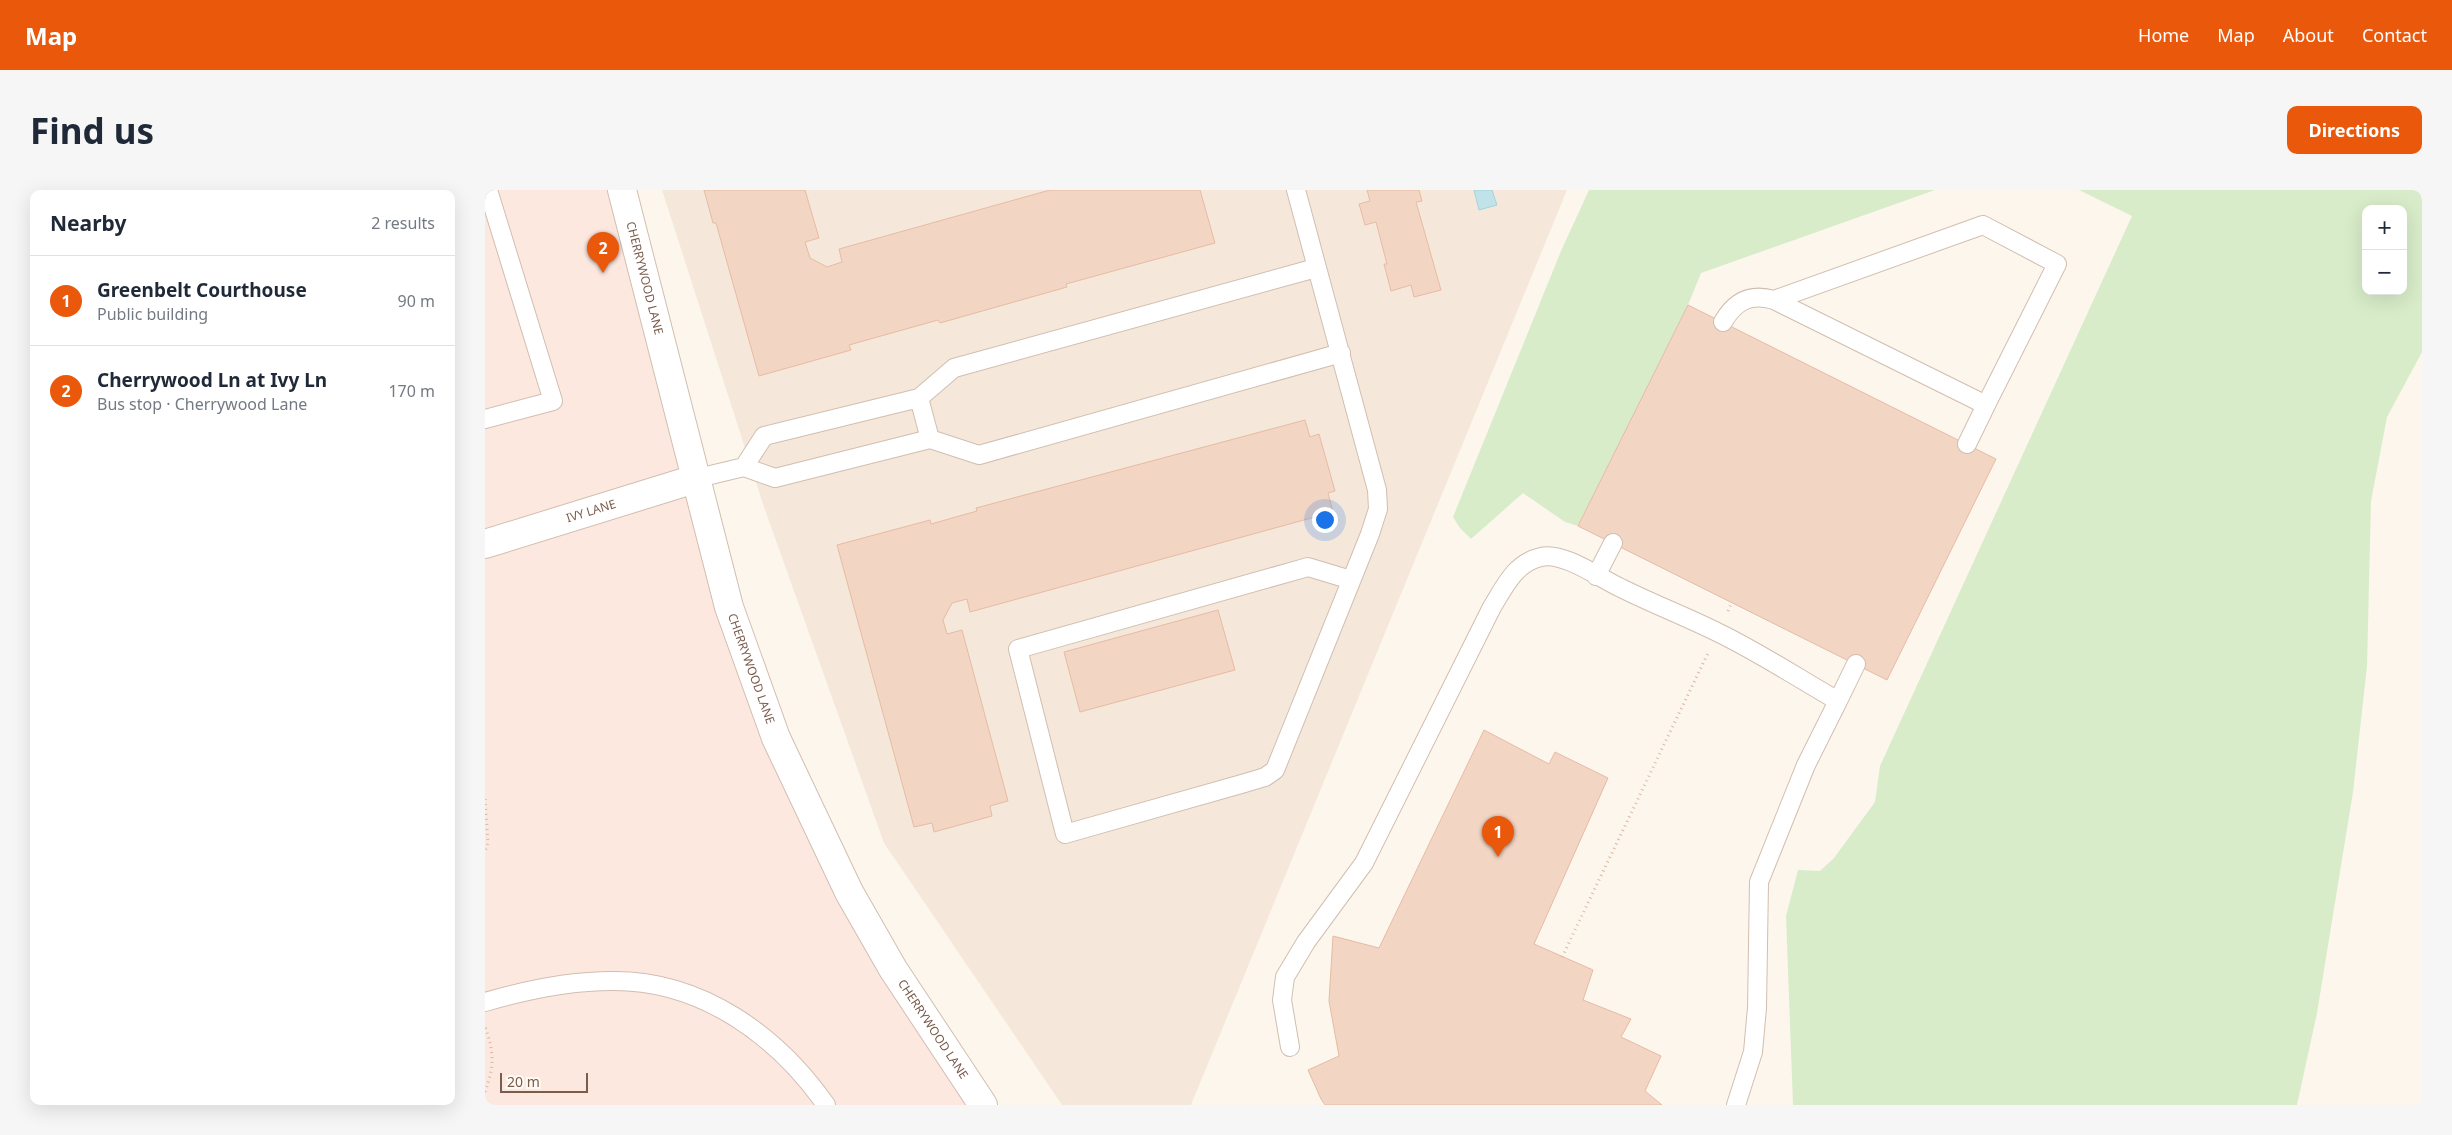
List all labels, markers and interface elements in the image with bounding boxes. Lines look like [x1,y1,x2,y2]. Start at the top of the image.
text: Map [25,19,77,52]
text: Home [2138,23,2189,47]
text: Map [2217,23,2255,47]
text: About [2283,23,2334,47]
text: Contact [2362,23,2427,47]
button: Directions [2287,106,2422,154]
text: Find us [30,107,154,154]
map controls [2362,205,2407,295]
button: + [2362,205,2407,250]
text: Nearby [50,209,126,237]
text: 2 results [371,212,435,234]
street label: CHERRYWOOD LANE [622,220,668,337]
pin: 2 [587,232,619,273]
button: − [2362,250,2407,295]
text: Greenbelt Courthouse [97,277,307,303]
text: 1 [61,290,71,312]
text: 90 m [398,290,435,312]
text: Public building [97,303,208,325]
text: Cherrywood Ln at Ivy Ln [97,367,327,393]
text: 2 [61,380,71,402]
text: 170 m [388,380,435,402]
text: Bus stop · Cherrywood Lane [97,393,307,415]
street label: IVY LANE [564,495,618,526]
your location [1312,507,1338,533]
street label: CHERRYWOOD LANE [724,611,779,726]
pin: 1 [1482,816,1514,857]
street label: CHERRYWOOD LANE [894,976,972,1082]
scale bar [500,1070,587,1093]
text: 20 m [507,1072,540,1091]

